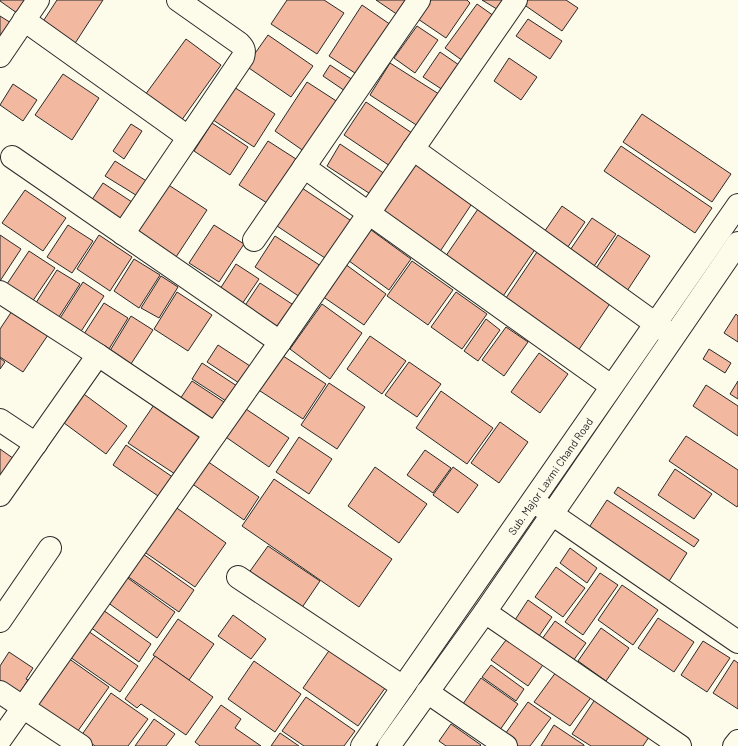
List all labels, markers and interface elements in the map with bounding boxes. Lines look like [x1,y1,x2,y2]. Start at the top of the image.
street label: Sub. Major Laxmi Chand Road [505,415,595,537]

